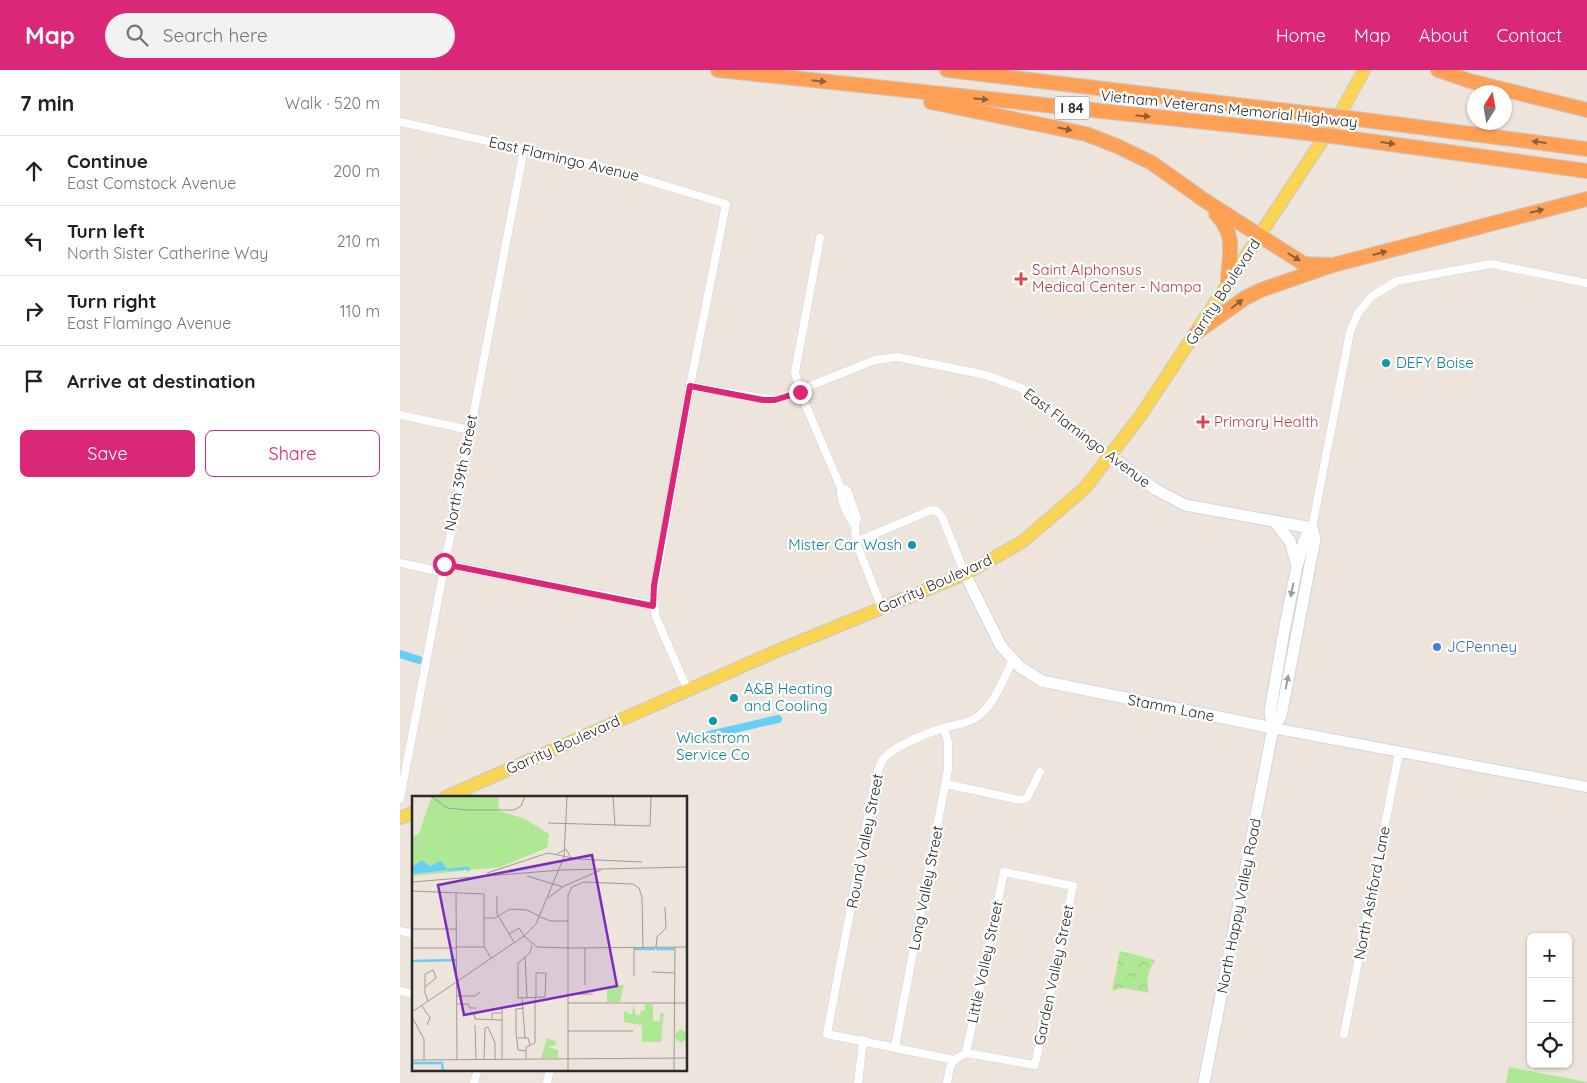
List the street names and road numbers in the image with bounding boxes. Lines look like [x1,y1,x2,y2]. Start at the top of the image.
street label: Vietnam Veterans Memorial Highway [1100,86,1359,131]
road number: I 84 [1054,96,1090,119]
street label: East Flamingo Avenue [487,132,641,185]
street label: Garrity Boulevard [1181,235,1264,348]
street label: East Flamingo Avenue [1020,384,1154,492]
street label: North 39th Street [440,413,481,533]
street label: Garrity Boulevard [875,550,995,617]
street label: Stamm Lane [1126,690,1216,725]
street label: Garrity Boulevard [503,711,623,778]
street label: Round Valley Street [842,772,887,910]
street label: North Happy Valley Road [1212,817,1265,995]
street label: Long Valley Street [904,824,947,952]
street label: North Ashford Lane [1349,825,1394,961]
street label: Little Valley Street [962,899,1007,1025]
street label: Garden Valley Street [1029,903,1078,1047]

